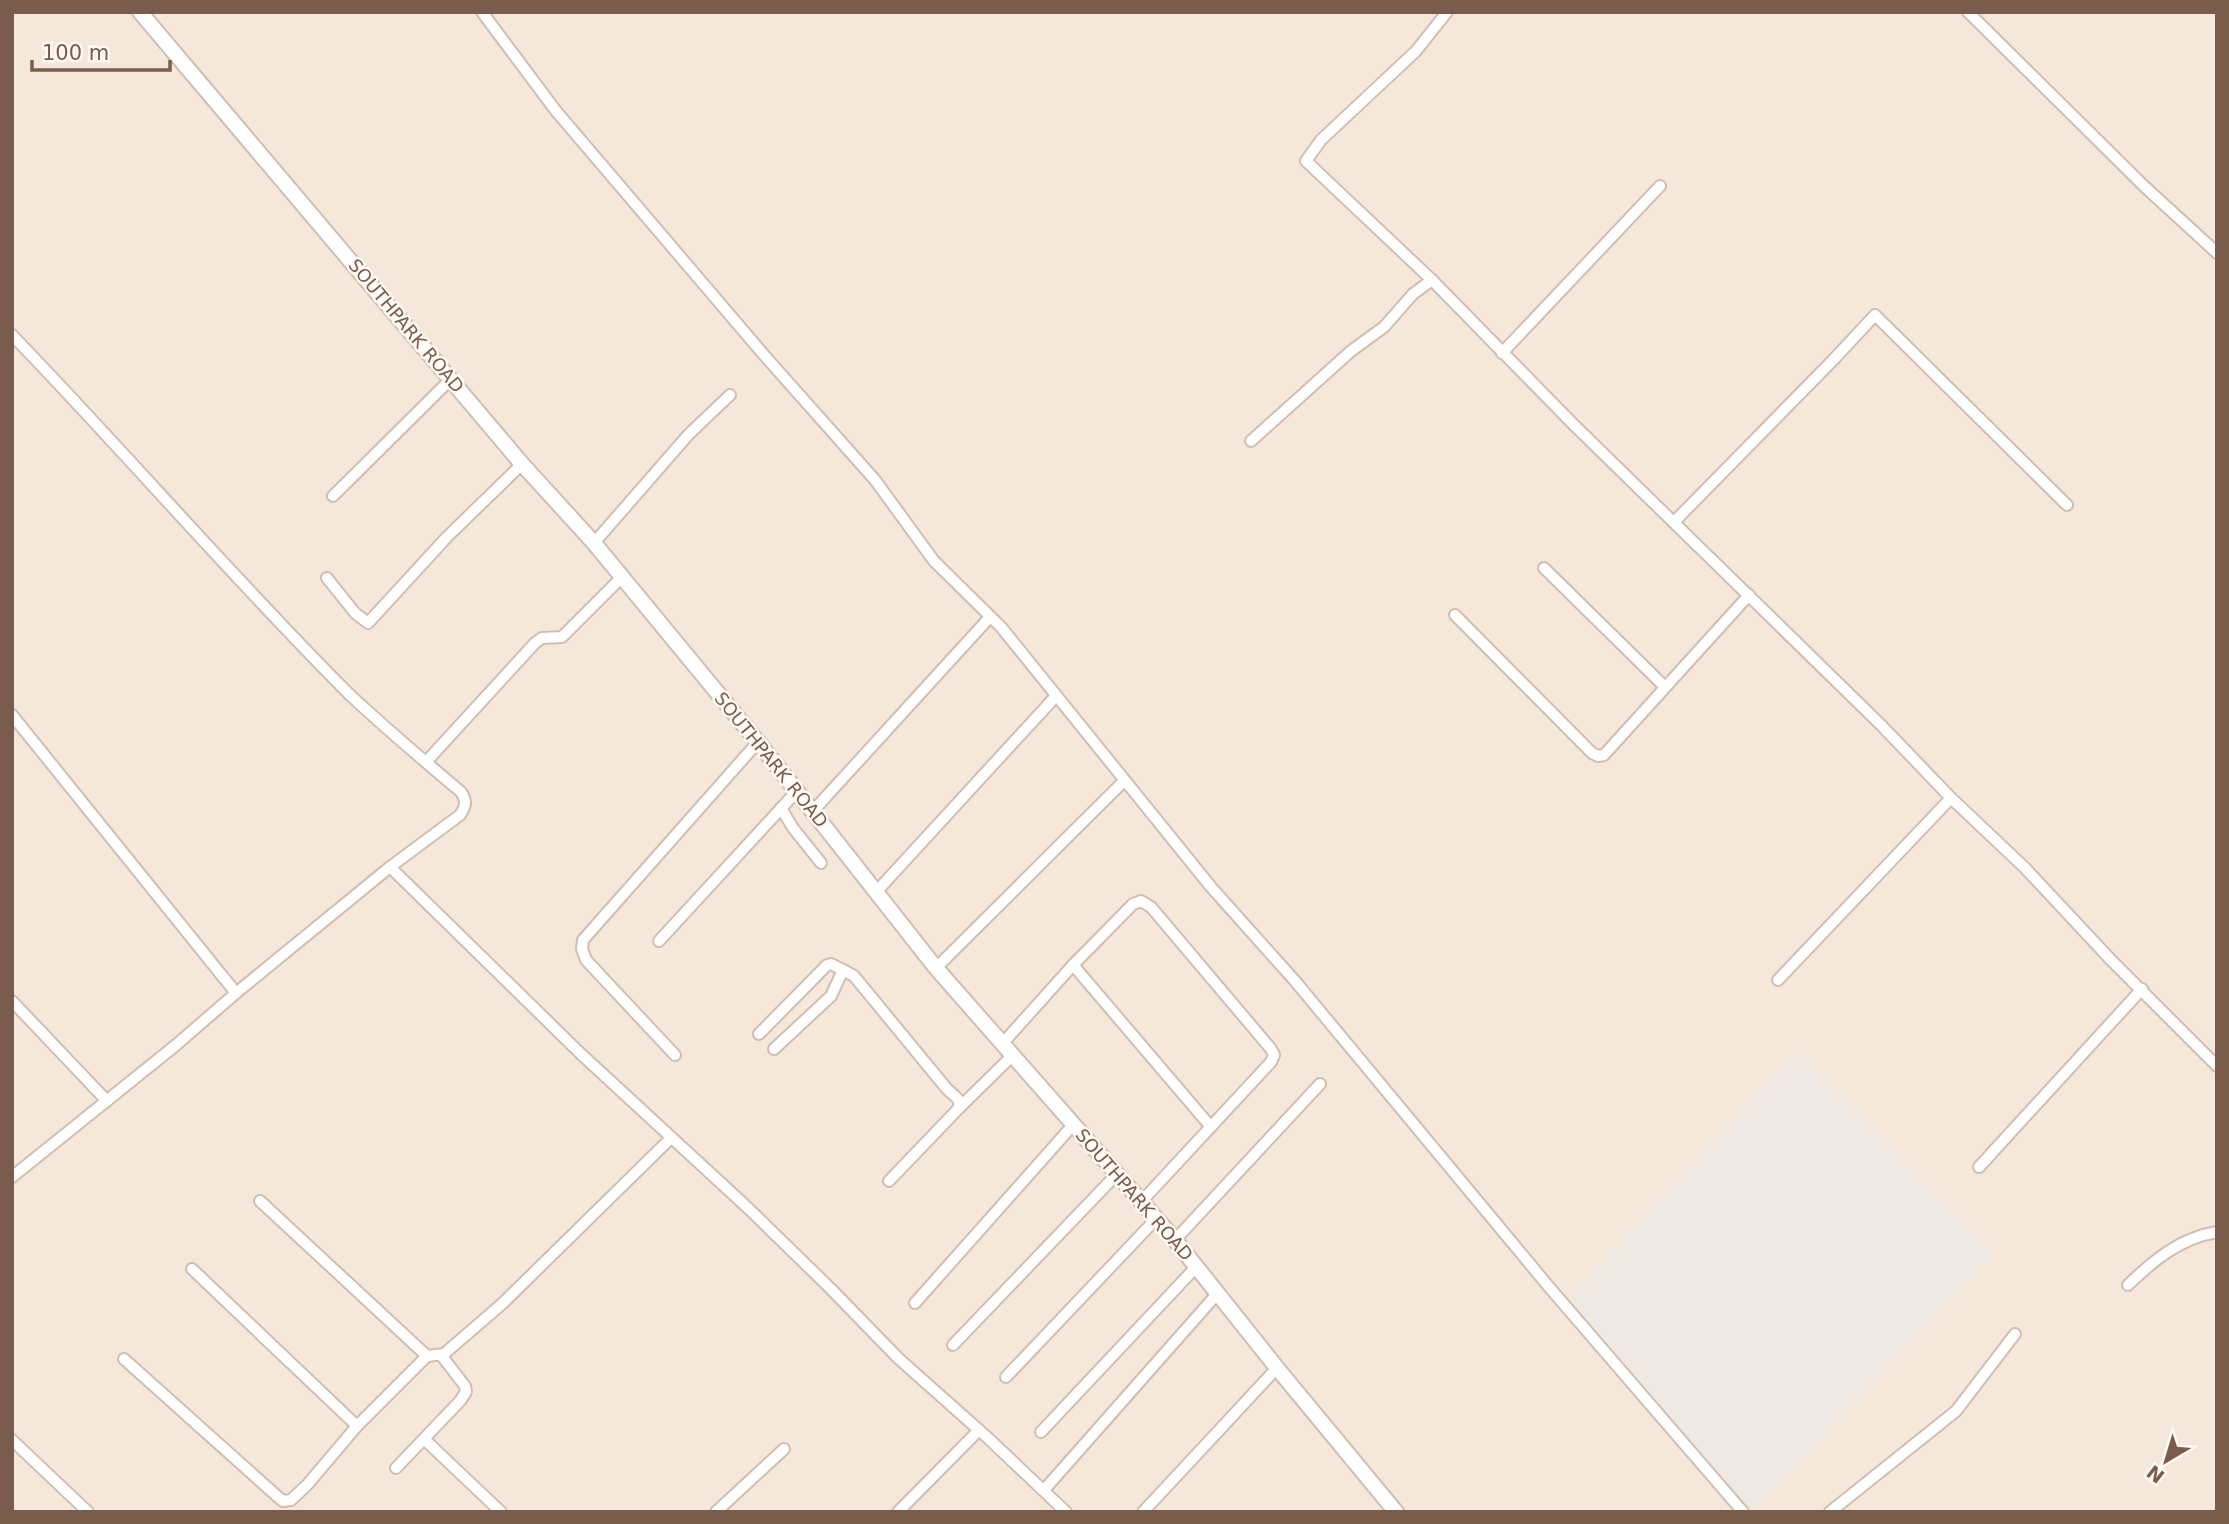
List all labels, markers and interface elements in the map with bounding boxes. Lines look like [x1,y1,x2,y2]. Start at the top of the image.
scale bar [32,28,170,72]
text: 100 m [42,41,109,65]
street label: SOUTHPARK ROAD [344,255,468,397]
street label: SOUTHPARK ROAD [710,688,832,832]
street label: SOUTHPARK ROAD [1071,1124,1197,1265]
north arrow [2131,1426,2201,1496]
text: N [2142,1461,2169,1488]

